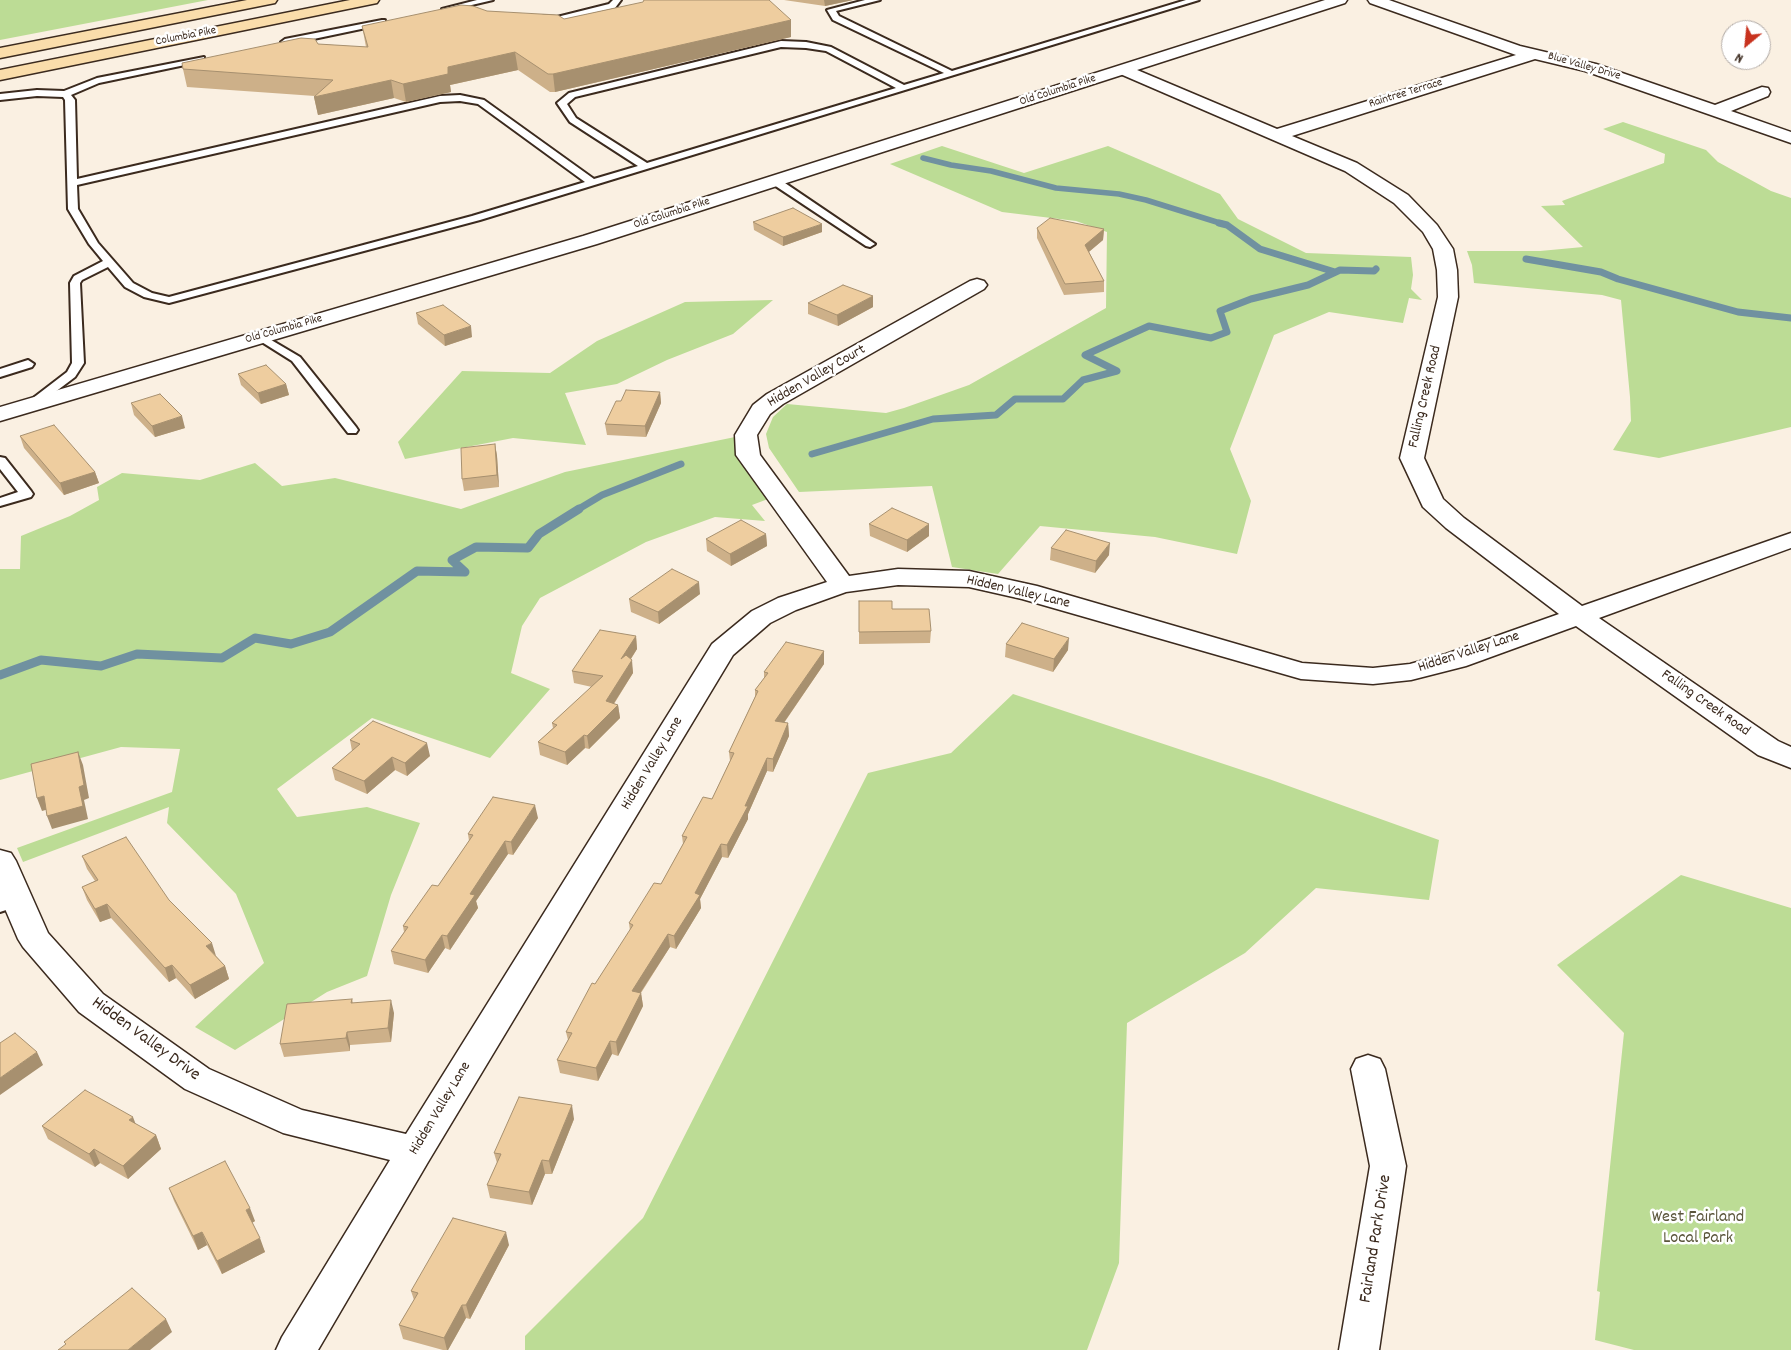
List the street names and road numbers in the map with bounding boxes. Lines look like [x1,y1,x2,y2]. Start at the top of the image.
street label: Columbia Pike [155,24,217,50]
street label: Blue Valley Drive [1546,50,1622,84]
street label: Old Columbia Pike [1018,72,1098,110]
street label: Raintree Terrace [1367,76,1445,112]
street label: Old Columbia Pike [632,195,712,233]
street label: Old Columbia Pike [244,312,324,348]
street label: Hidden Valley Court [765,342,869,412]
street label: Falling Creek Road [1405,344,1447,450]
street label: Hidden Valley Lane [964,572,1072,614]
street label: Hidden Valley Lane [1416,628,1522,678]
street label: Falling Creek Road [1657,667,1753,741]
street label: Hidden Valley Lane [618,714,688,814]
street label: Hidden Valley Drive [86,993,204,1087]
street label: Hidden Valley Lane [406,1059,476,1159]
street label: Fairland Park Drive [1356,1173,1398,1305]

